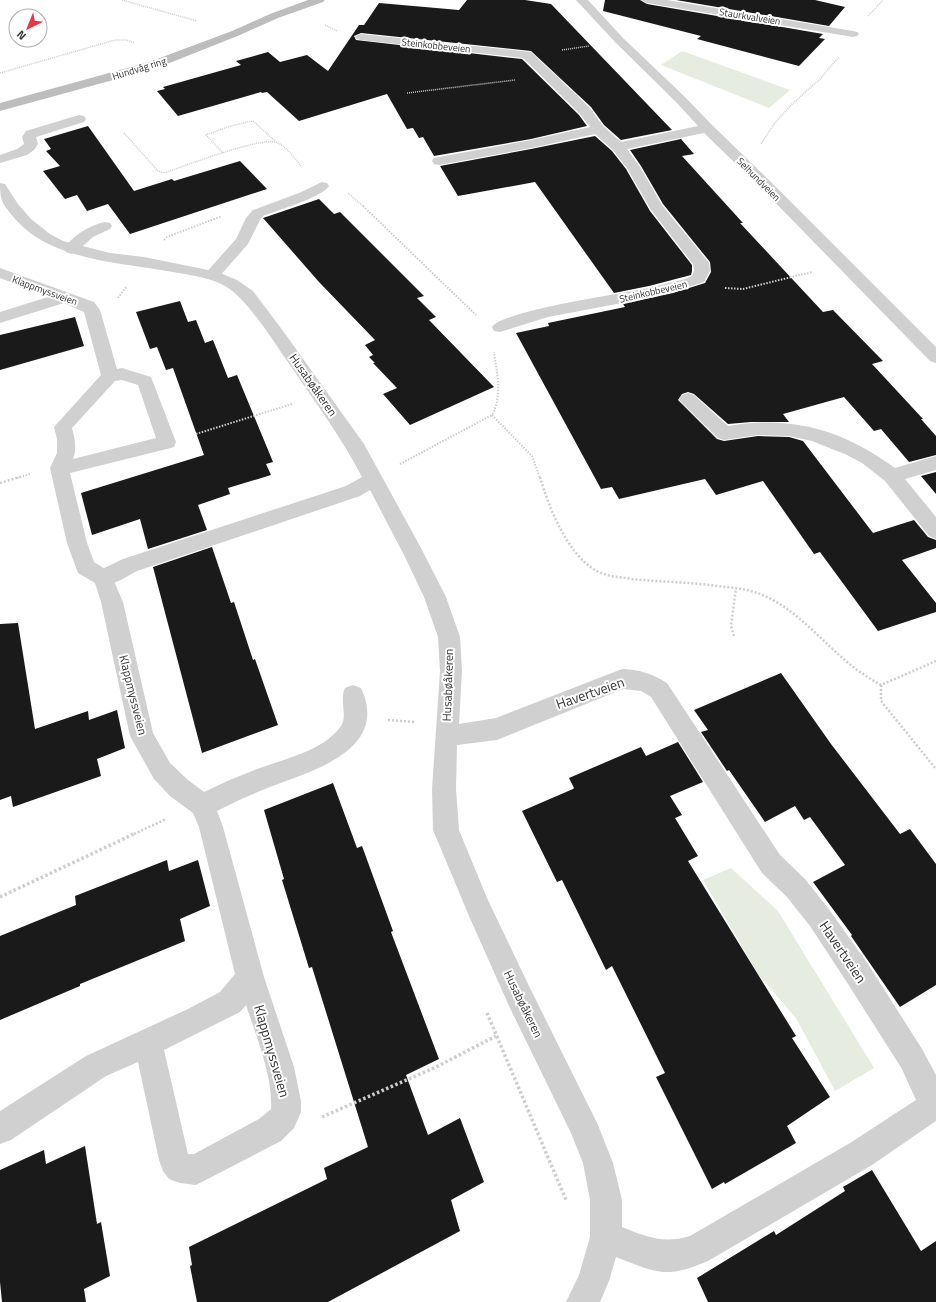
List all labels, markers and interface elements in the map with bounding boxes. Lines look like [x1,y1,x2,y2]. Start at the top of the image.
street label: Staurkvalveien [718,4,782,29]
north arrow [8,8,48,48]
text: N [13,27,29,44]
street label: Steinkobbeveien [401,34,471,57]
street label: Hundvåg ring [110,53,168,84]
street label: Selhundveien [733,154,784,205]
street label: Klappmyssveien [10,272,79,309]
street label: Steinkobbeveien [618,276,689,307]
street label: Husabøåkeren [285,349,342,420]
street label: Husabøåkeren [437,648,458,722]
street label: Klappmyssveien [114,653,153,737]
street label: Havertveien [553,671,627,714]
street label: Havertveien [815,916,872,987]
street label: Husabøåkeren [499,967,548,1041]
street label: Klappmyssveien [249,1002,296,1100]

